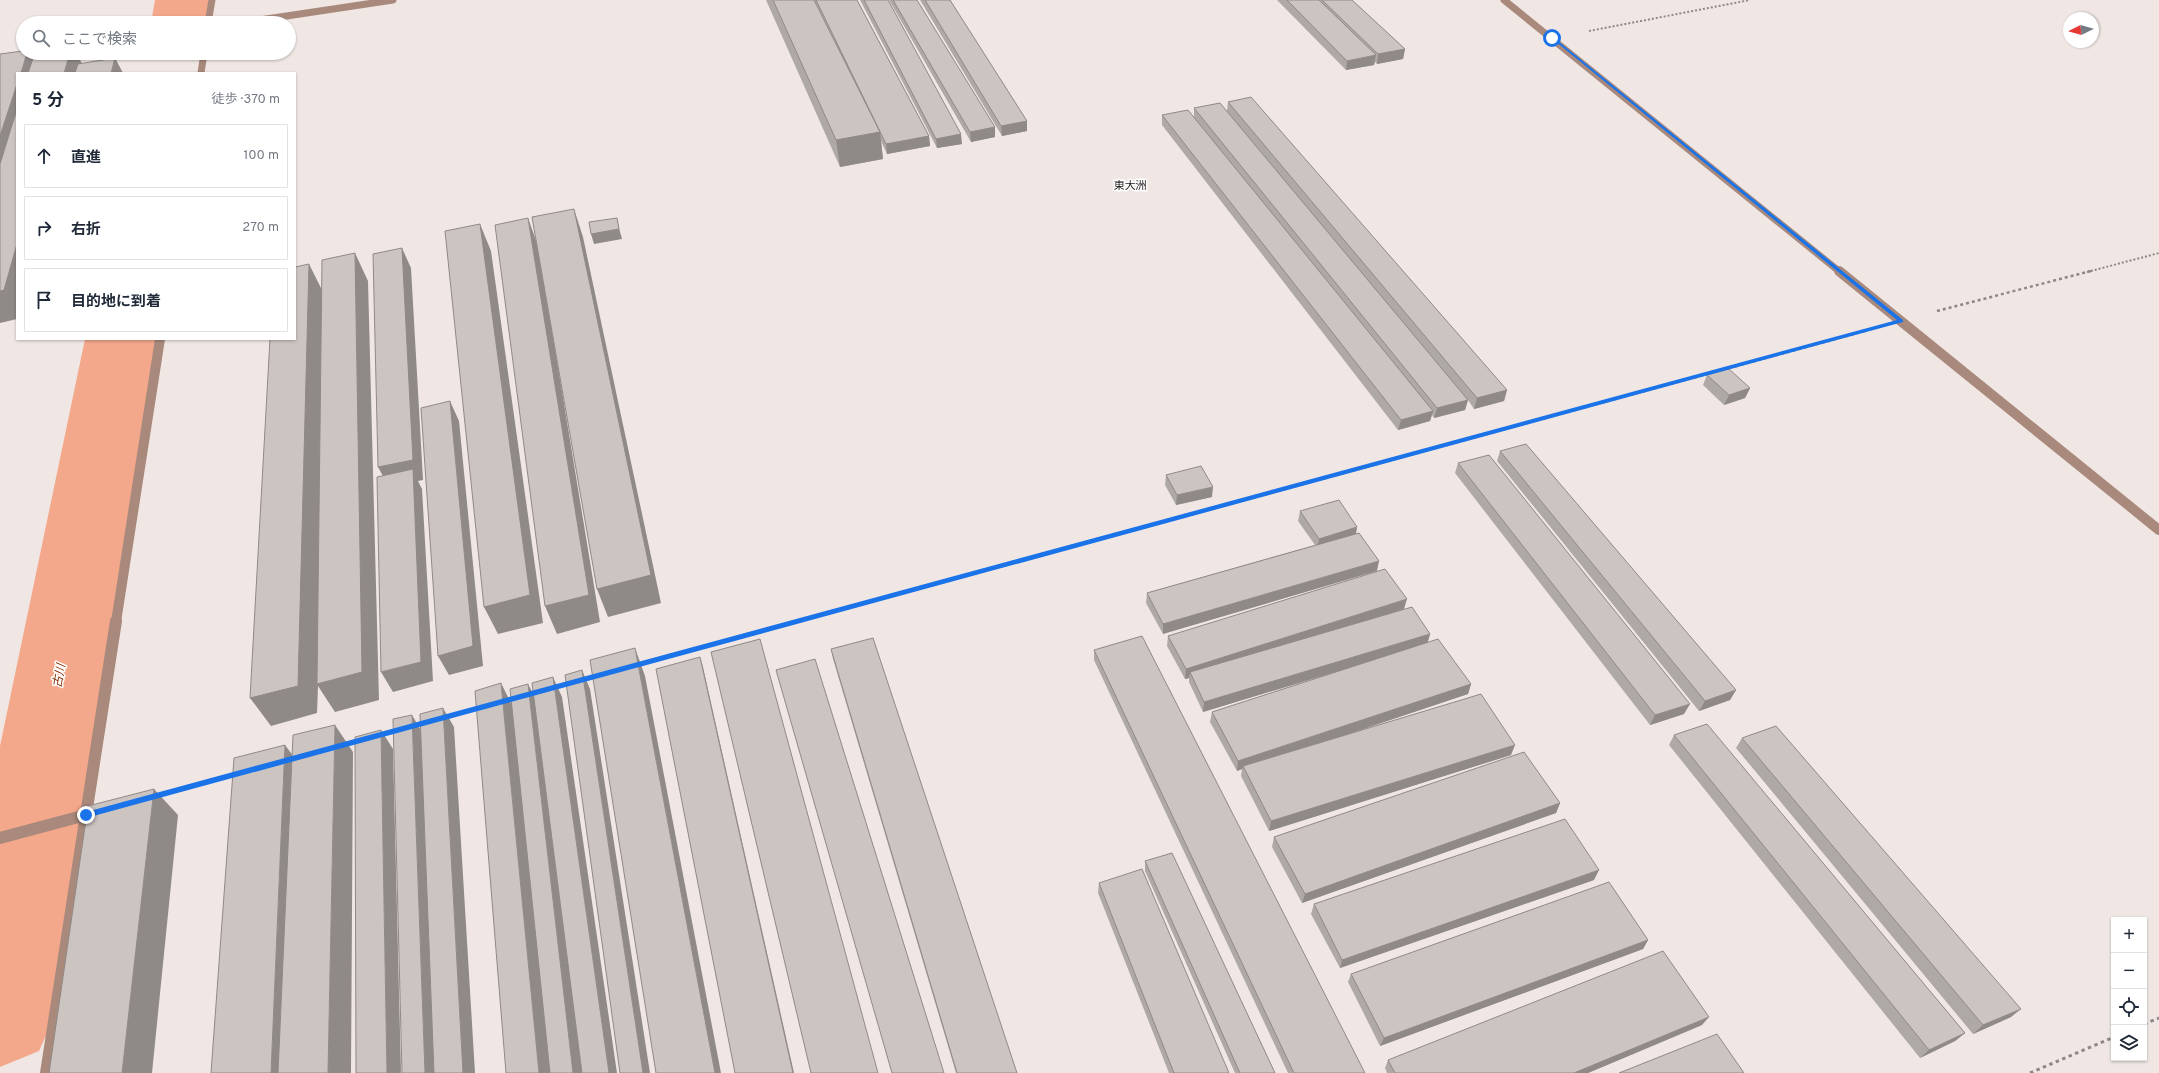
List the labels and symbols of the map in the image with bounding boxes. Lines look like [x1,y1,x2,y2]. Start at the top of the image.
north arrow [2063,12,2099,48]
route start [1543,29,1561,47]
district label: 東大洲 [1114,179,1147,193]
water label: 古川 [50,661,70,689]
route end [77,806,95,824]

